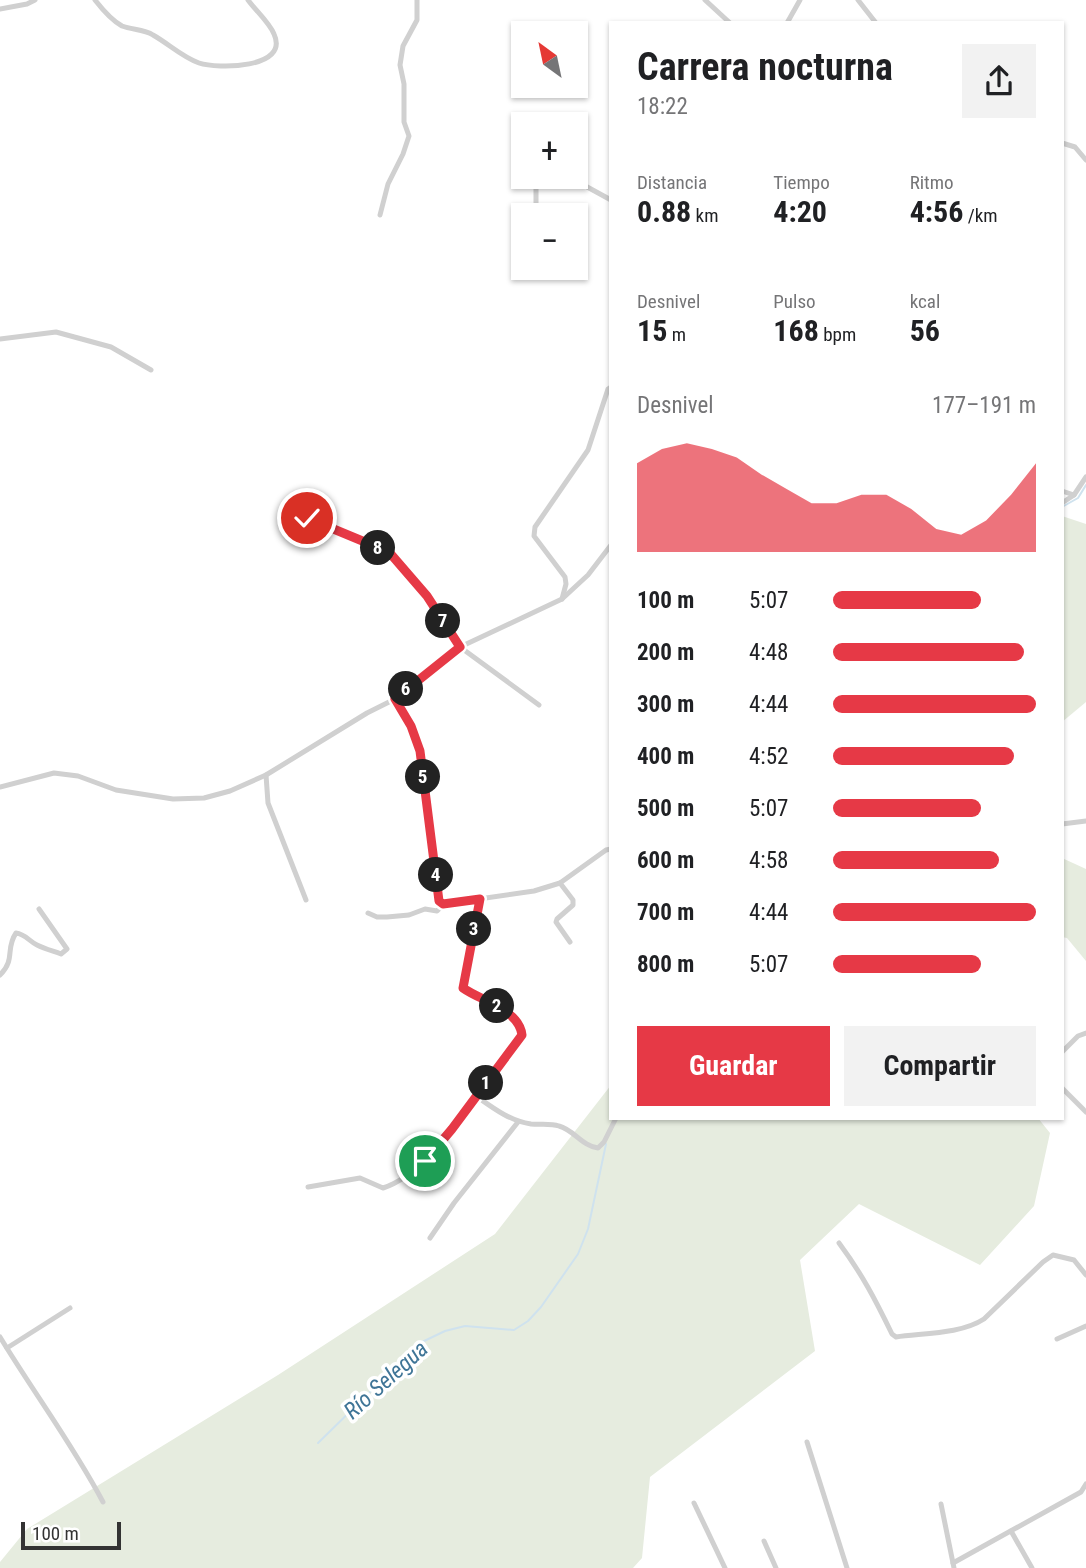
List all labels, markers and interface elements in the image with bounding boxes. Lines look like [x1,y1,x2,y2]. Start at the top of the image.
north arrow [511,21,588,98]
map controls [511,21,588,280]
button: share [962,44,1036,118]
text: Carrera nocturna [637,45,893,89]
text: 18:22 [637,93,688,120]
button: + [511,112,588,189]
text: Distancia [637,171,707,194]
text: Tiempo [773,171,830,194]
text: Ritmo [910,171,954,194]
text: 0.88 [637,194,691,229]
text: 4:20 [773,194,827,229]
text: 4:56 [910,194,963,229]
button: − [511,203,588,280]
text: km [691,204,718,227]
text: /km [963,204,998,227]
text: Desnivel [637,290,700,313]
text: Pulso [773,290,816,313]
text: kcal [910,290,940,313]
text: 15 [637,313,667,348]
text: 168 [773,313,819,348]
text: 56 [910,313,940,348]
text: m [667,323,686,346]
text: bpm [819,323,856,346]
text: Desnivel [637,392,714,419]
text: 177–191 m [932,392,1036,419]
pin [277,488,337,548]
icon: check [288,499,326,537]
pin: 8 [360,530,396,566]
text: 8 [373,536,382,559]
text: 100 m [637,587,694,614]
text: 5:07 [749,587,788,614]
pin: 7 [426,604,460,638]
text: 7 [438,609,447,632]
text: 200 m [637,639,694,666]
text: 4:48 [749,639,788,666]
pin: 6 [388,672,424,706]
text: 6 [401,677,410,700]
text: 300 m [637,691,694,718]
text: 4:44 [749,691,788,718]
text: 400 m [637,743,694,770]
text: 4:52 [749,743,788,770]
pin: 5 [406,760,440,794]
text: 5 [418,765,427,788]
text: 500 m [637,795,694,822]
text: 5:07 [749,795,788,822]
text: 600 m [637,847,694,874]
text: 4:58 [749,847,788,874]
pin: 4 [418,858,453,892]
text: 4 [431,863,440,886]
text: 700 m [637,899,694,926]
text: 4:44 [749,899,788,926]
pin: 3 [456,912,491,946]
text: 3 [469,917,478,940]
text: 800 m [637,951,694,978]
text: 5:07 [749,951,788,978]
pin: 2 [480,988,514,1024]
text: 2 [492,994,501,1017]
button: Guardar [637,1026,830,1106]
button: Compartir [844,1026,1036,1106]
pin: 1 [468,1066,504,1100]
text: 1 [481,1071,490,1094]
pin [395,1131,455,1191]
icon: arrive [406,1142,444,1180]
water label: Río Selegua [338,1335,434,1425]
scale bar [21,1519,121,1551]
text: 100 m [32,1522,79,1545]

